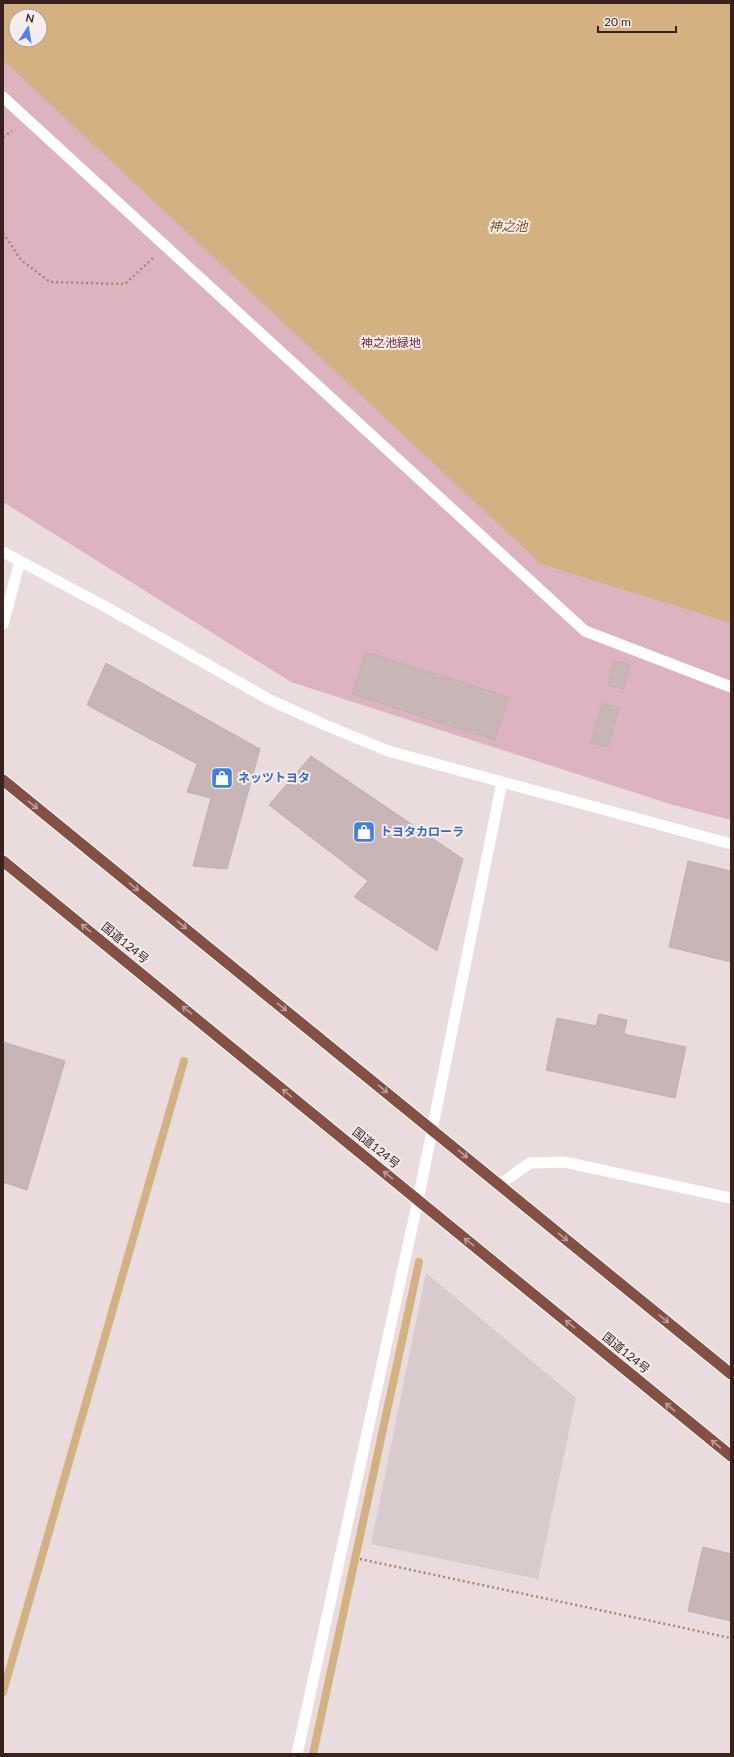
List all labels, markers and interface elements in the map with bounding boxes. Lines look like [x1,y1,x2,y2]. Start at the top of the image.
north arrow [8,8,48,48]
scale bar [598,8,676,34]
text: N [25,10,36,25]
text: 20 m [604,14,631,29]
water label: 神之池 [488,218,529,234]
park label: 神之池緑地 [361,335,421,350]
shop icon: ネッツトヨタ [209,765,235,791]
place label: ネッツトヨタ [238,770,310,785]
one-way arrow [28,800,39,809]
shop icon: トヨタカローラ [351,819,377,845]
place label: トヨタカローラ [380,824,464,839]
one-way arrow [129,882,140,891]
street label: 国道124号 [98,919,152,966]
one-way arrow [176,921,187,929]
one-way arrow [80,924,91,933]
one-way arrow [277,1003,288,1012]
one-way arrow [181,1006,192,1015]
one-way arrow [378,1085,388,1094]
one-way arrow [282,1088,293,1097]
street label: 国道124号 [349,1124,403,1171]
one-way arrow [457,1150,468,1159]
one-way arrow [383,1170,393,1179]
one-way arrow [558,1232,569,1241]
one-way arrow [464,1238,475,1246]
one-way arrow [658,1315,669,1324]
one-way arrow [565,1320,575,1329]
street label: 国道124号 [599,1329,653,1376]
one-way arrow [665,1402,676,1411]
one-way arrow [710,1440,721,1448]

